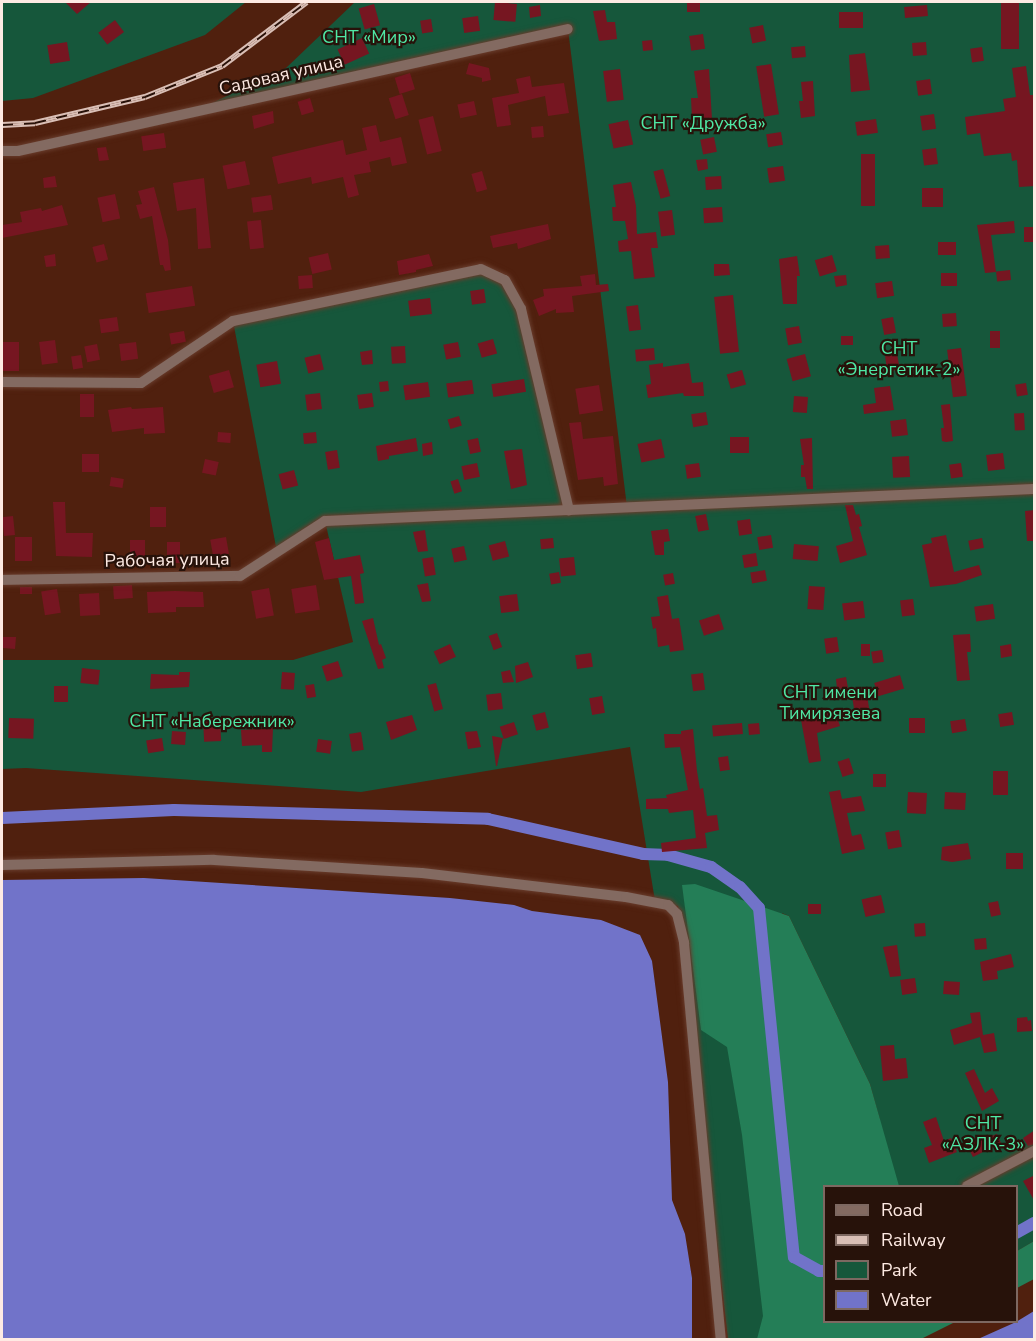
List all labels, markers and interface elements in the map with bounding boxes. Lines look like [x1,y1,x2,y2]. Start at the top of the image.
park label: СНТ «Мир» [322,26,416,48]
street label: Садовая улица [217,50,345,100]
park label: СНТ «Дружба» [640,112,766,134]
park label: СНТ «Энергетик-2» [838,338,960,380]
street label: Рабочая улица [104,548,230,572]
park label: СНТ имени Тимирязева [780,682,880,724]
park label: СНТ «Набережник» [129,710,295,732]
park label: СНТ «АЗЛК-3» [942,1113,1024,1156]
legend [823,1185,1018,1323]
text: Road [881,1198,923,1222]
text: Railway [881,1228,946,1252]
text: Park [881,1258,917,1282]
text: Water [881,1288,932,1312]

